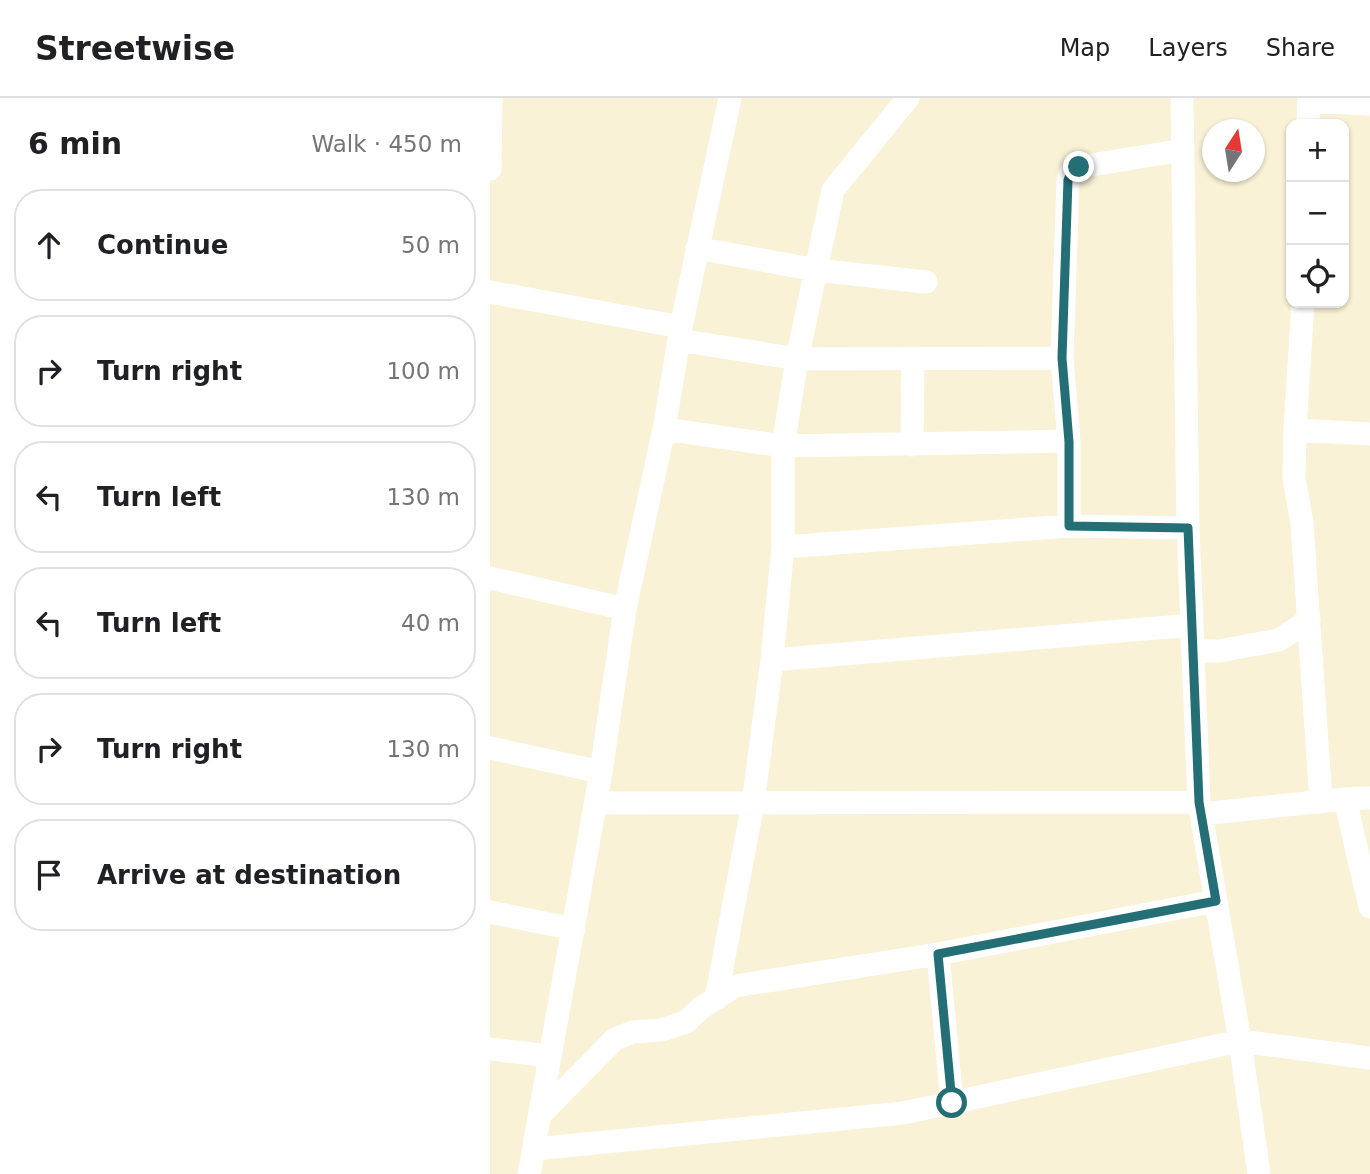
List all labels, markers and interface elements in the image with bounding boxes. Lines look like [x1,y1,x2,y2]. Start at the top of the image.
text: Streetwise [35,29,235,68]
text: Map [1060,34,1110,62]
text: Layers [1148,34,1228,62]
text: Share [1266,34,1335,62]
north arrow [1202,119,1265,182]
map controls [1286,119,1349,308]
button: + [1286,119,1349,182]
text: 6 min [28,126,122,161]
text: Walk · 450 m [311,131,462,157]
route end [1063,151,1094,182]
button: − [1286,182,1349,245]
icon: ahead [30,226,68,264]
text: Continue [97,230,228,260]
text: 50 m [401,232,460,258]
button: locate [1286,245,1349,308]
icon: right [30,352,68,390]
text: Turn right [97,356,242,386]
text: 100 m [386,358,460,384]
icon: left [30,478,68,516]
text: Turn left [97,482,221,512]
text: 130 m [386,484,460,510]
icon: left [30,604,68,642]
text: Turn left [97,608,221,638]
text: 40 m [401,610,460,636]
icon: right [30,730,68,768]
text: Turn right [97,734,242,764]
text: 130 m [386,736,460,762]
icon: arrive [30,856,68,894]
text: Arrive at destination [97,860,401,890]
route start [936,1087,967,1118]

